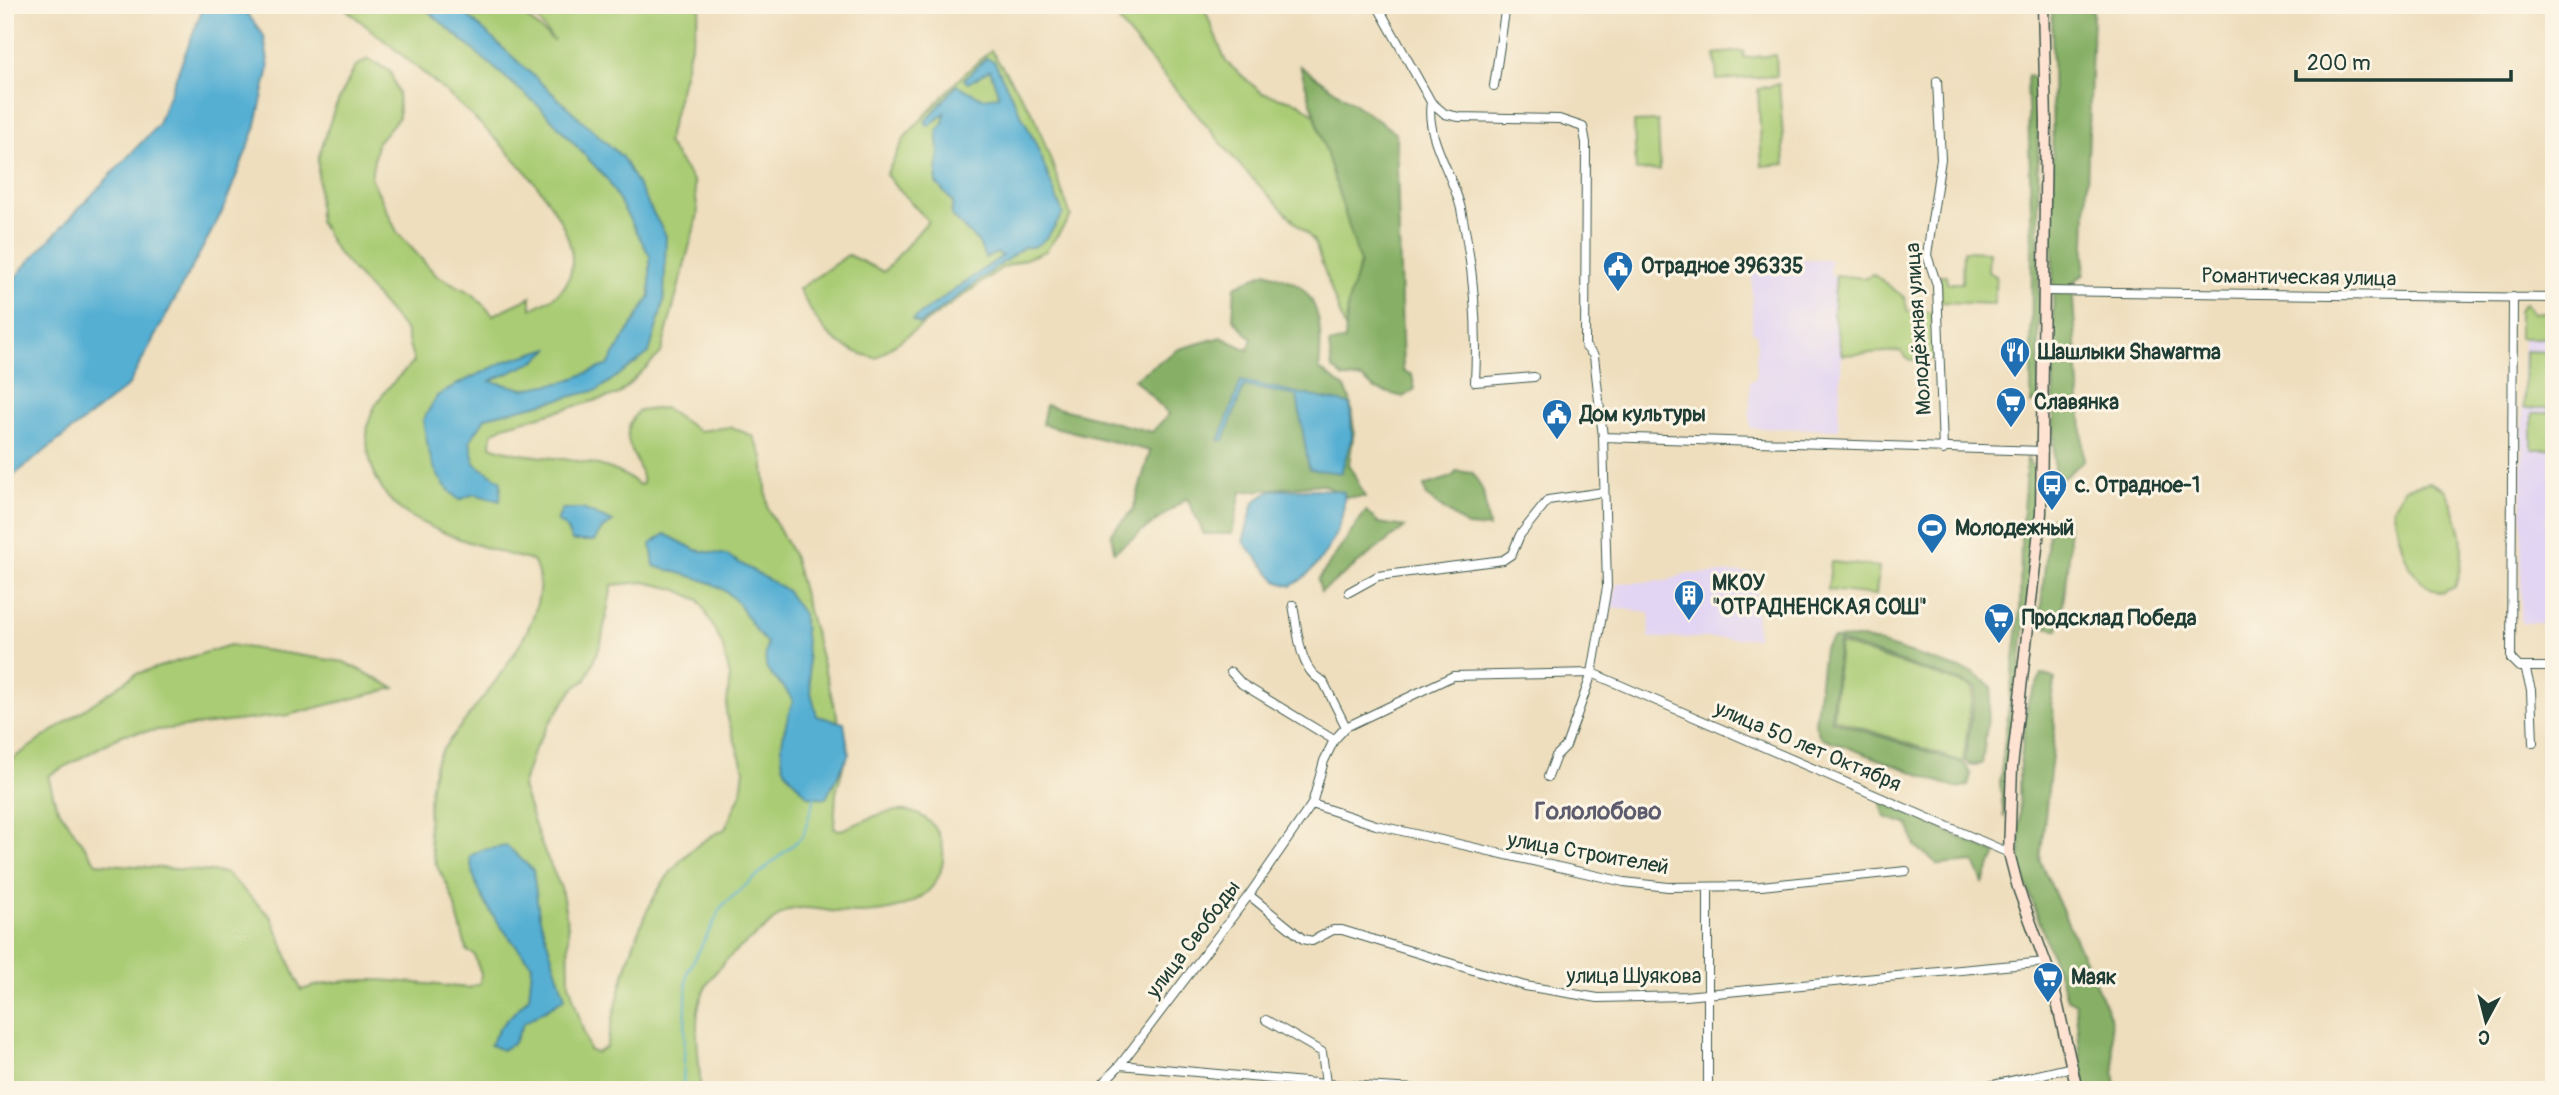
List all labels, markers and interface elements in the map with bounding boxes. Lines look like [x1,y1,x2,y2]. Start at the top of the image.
scale bar [2296,38,2512,82]
text: 200 m [2307,50,2371,77]
street label: Молодёжная улица [1899,242,1938,416]
public building icon: Отрадное 396335 [1601,249,1635,293]
place label: Отрадное 396335 [1641,253,1803,280]
street label: Романтическая улица [2201,262,2397,293]
restaurant icon: Шашлыки Shawarma [1998,335,2032,379]
place label: Шашлыки Shawarma [2037,339,2221,366]
supermarket icon: Славянка [1994,385,2028,429]
place label: Славянка [2034,389,2119,416]
public building icon: Дом культуры [1540,397,1574,441]
place label: Дом культуры [1578,401,1706,428]
bus stop icon: с. Отрадное-1 [2035,468,2069,512]
place label: с. Отрадное-1 [2074,472,2200,499]
sports icon: Молодежный [1915,511,1949,555]
place label: Молодежный [1955,515,2074,542]
place label: МКОУ "ОТРАДНЕНСКАЯ СОШ" [1712,570,1927,621]
building icon: МКОУ "ОТРАДНЕНСКАЯ СОШ" [1672,578,1706,622]
supermarket icon: Продсклад Победа [1982,601,2016,645]
place label: Продсклад Победа [2022,605,2197,632]
street label: улица 50 лет Октября [1710,695,1905,798]
district label: Гололобово [1535,797,1661,826]
street label: улица Строителей [1504,826,1671,881]
street label: улица Свободы [1140,875,1247,1004]
supermarket icon: Маяк [2031,960,2065,1004]
street label: улица Шуякова [1565,963,1702,990]
place label: Маяк [2071,964,2117,991]
north arrow [2450,986,2520,1056]
text: С [2477,1024,2491,1050]

